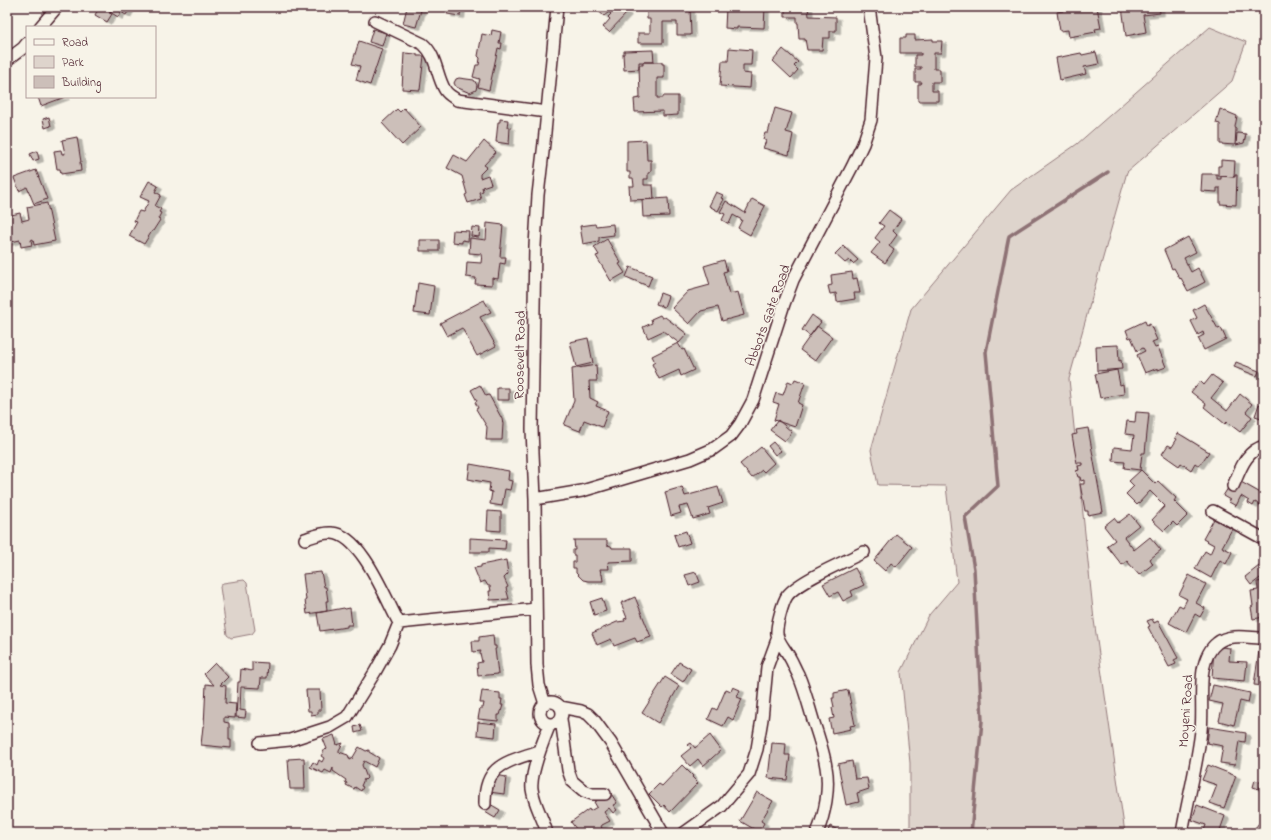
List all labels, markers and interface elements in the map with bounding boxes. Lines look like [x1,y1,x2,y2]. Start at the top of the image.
legend [26,26,156,98]
text: Road [62,34,88,52]
text: Park [62,54,84,72]
text: Building [61,74,101,93]
street label: Abbots Gate Road [740,262,797,369]
street label: Roosevelt Road [509,310,532,400]
street label: Moyeni Road [1173,674,1201,748]

